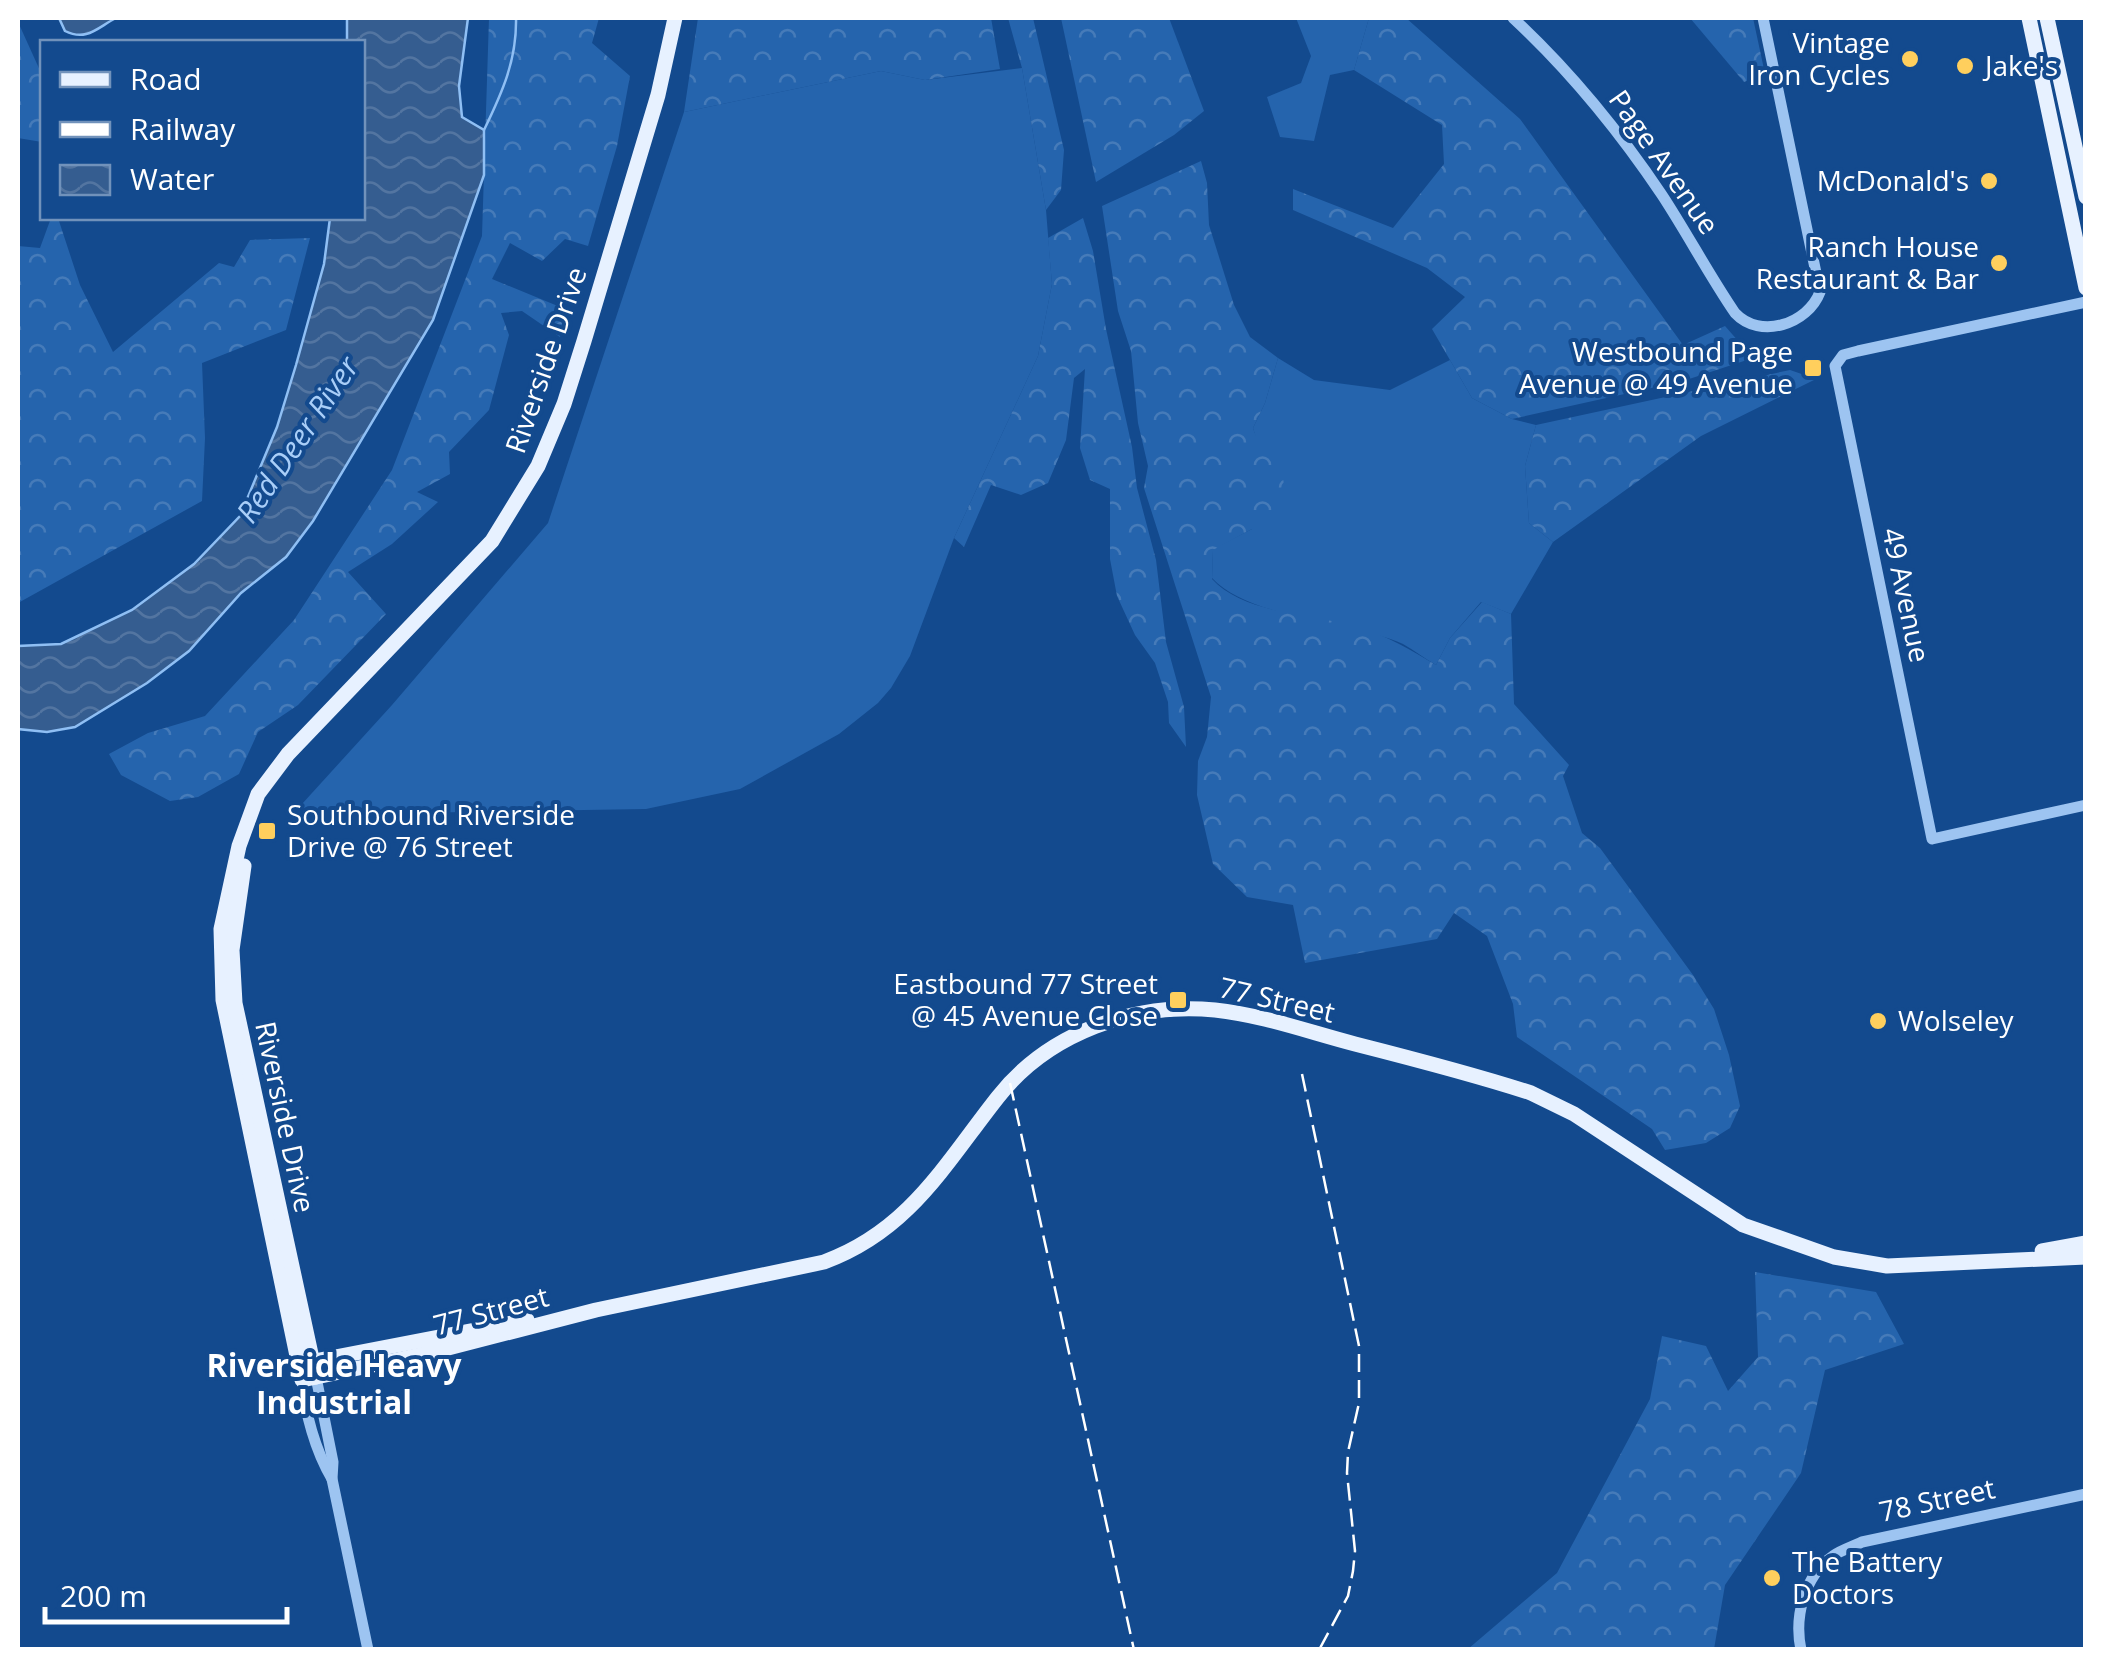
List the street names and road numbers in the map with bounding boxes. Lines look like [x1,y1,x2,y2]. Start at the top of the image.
street label: Page Avenue [1601,82,1729,241]
street label: Riverside Drive [495,262,595,458]
street label: 49 Avenue [1874,524,1940,666]
street label: 77 Street [1216,967,1339,1031]
street label: Riverside Drive [247,1018,325,1216]
street label: 77 Street [429,1276,552,1344]
street label: 78 Street [1875,1468,1998,1530]

